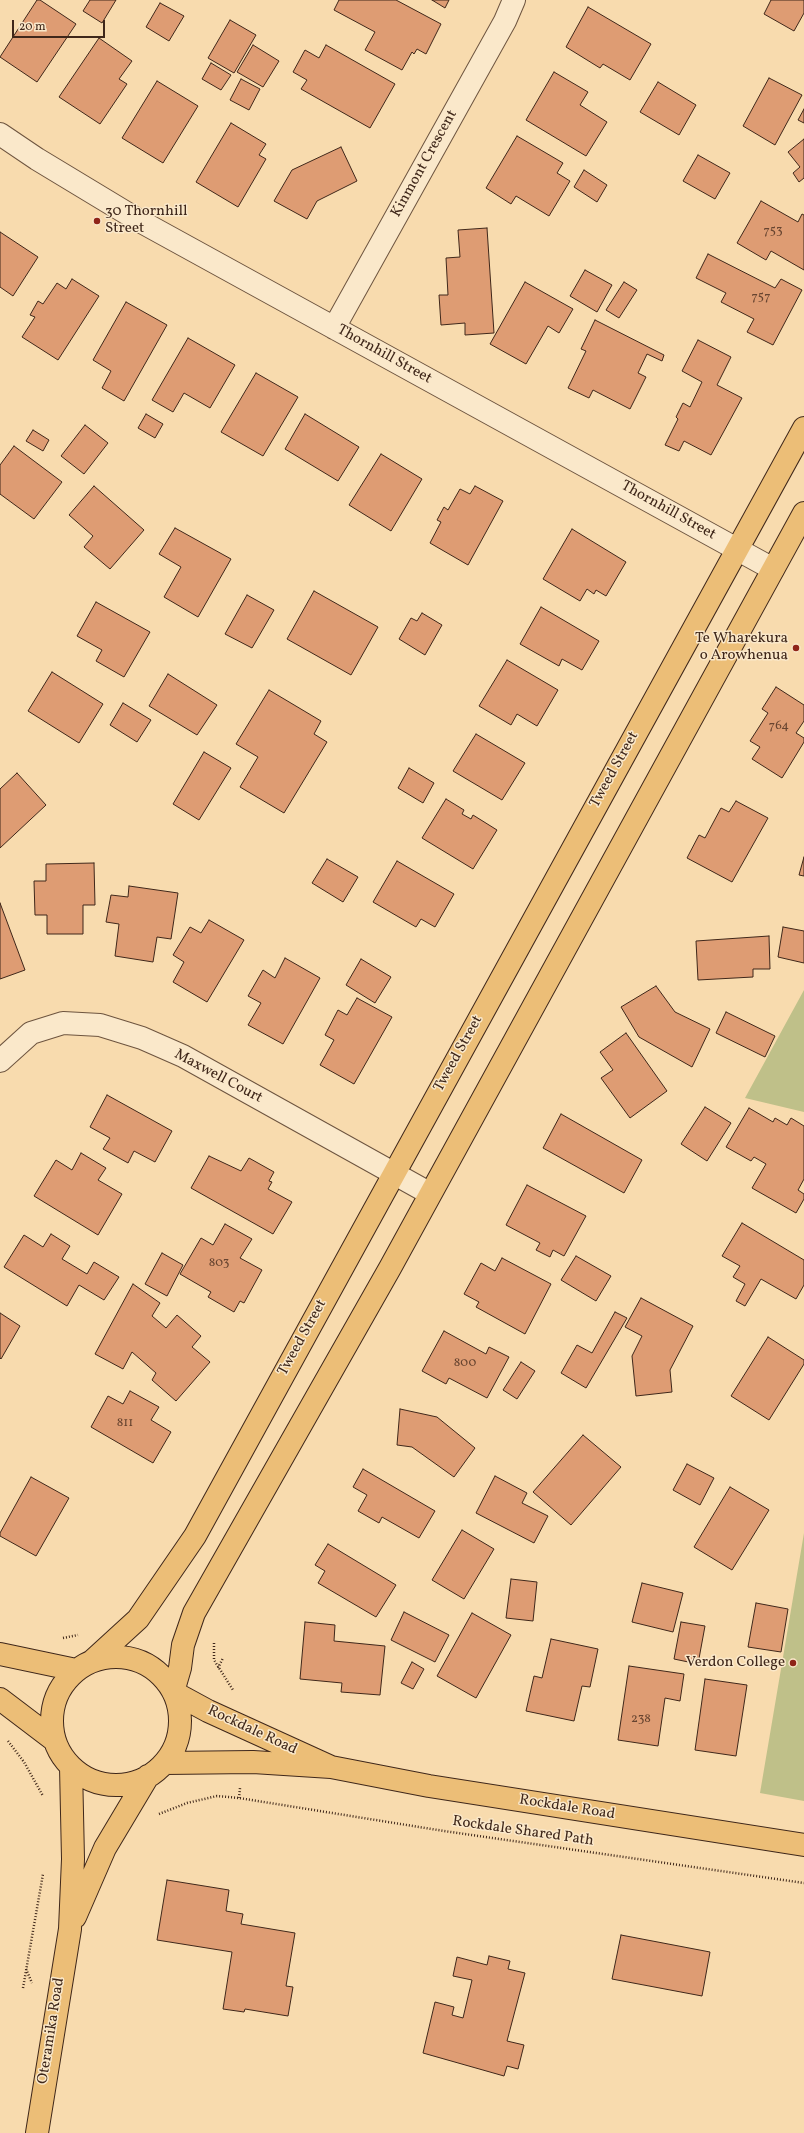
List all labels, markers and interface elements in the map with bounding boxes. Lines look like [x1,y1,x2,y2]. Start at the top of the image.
scale bar [14,12,107,38]
text: 20 m [19,19,46,35]
street label: Kinmont Crescent [388,107,462,221]
place label: 30 Thornhill Street [105,203,187,238]
marker: 30 Thornhill Street [92,216,102,226]
house number: 753 [763,224,783,240]
house number: 757 [752,290,770,306]
street label: Thornhill Street [334,322,434,388]
street label: Thornhill Street [618,478,718,544]
place label: Te Wharekura o Arowhenua [695,630,788,665]
marker: Te Wharekura o Arowhenua [791,643,801,653]
house number: 764 [769,719,789,735]
street label: Tweed Street [587,729,643,811]
street label: Tweed Street [431,1013,487,1095]
street label: Maxwell Court [171,1046,265,1108]
house number: 803 [209,1256,229,1272]
street label: Tweed Street [275,1297,331,1379]
house number: 800 [454,1356,476,1372]
house number: 811 [117,1416,133,1432]
place label: Verdon College [686,1654,785,1672]
marker: Verdon College [788,1658,798,1668]
street label: Rockdale Road [204,1702,300,1760]
house number: 238 [631,1712,651,1728]
street label: Rockdale Road [518,1792,616,1824]
street label: Rockdale Shared Path [451,1813,595,1851]
street label: Oteramika Road [35,1977,69,2085]

